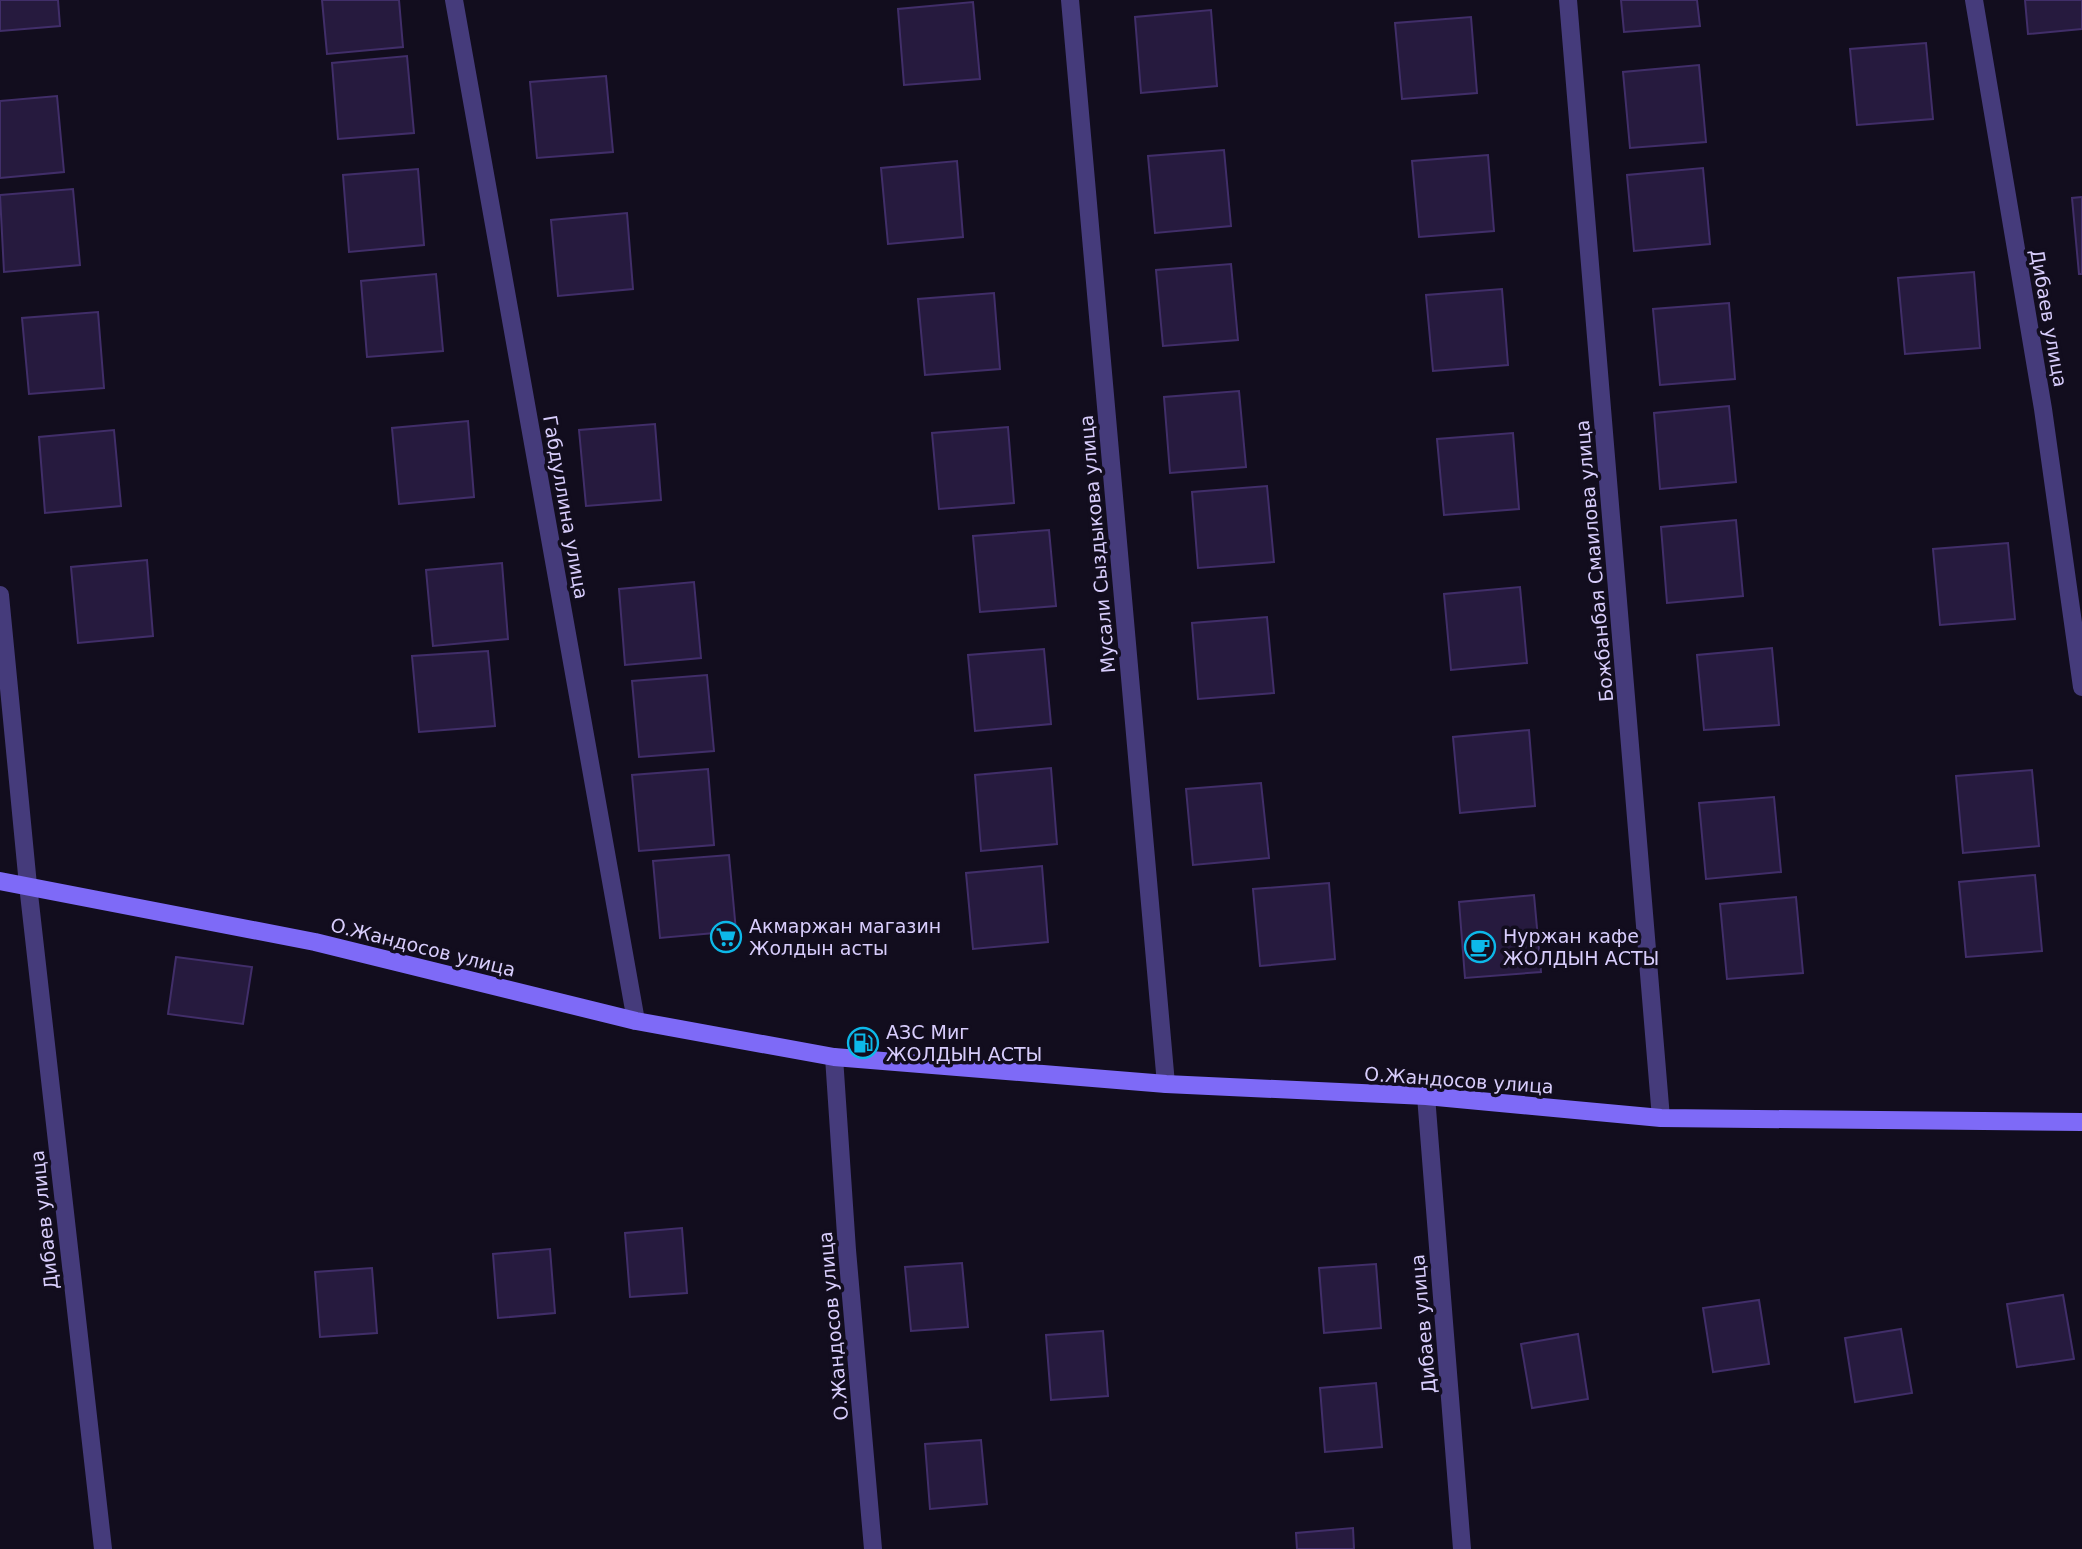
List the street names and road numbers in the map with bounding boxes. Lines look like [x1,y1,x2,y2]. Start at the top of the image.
street label: Дибаев улица [2026,247,2072,389]
street label: Габдуллина улица [539,413,593,601]
street label: Мусали Сыздыкова улица [1075,414,1119,674]
street label: Божбанбая Смаилова улица [1571,419,1617,703]
street label: О.Жандосов улица [328,913,518,981]
street label: О.Жандосов улица [1364,1062,1554,1098]
street label: Дибаев улица [26,1149,62,1291]
street label: О.Жандосов улица [814,1230,852,1422]
street label: Дибаев улица [1406,1253,1440,1395]

